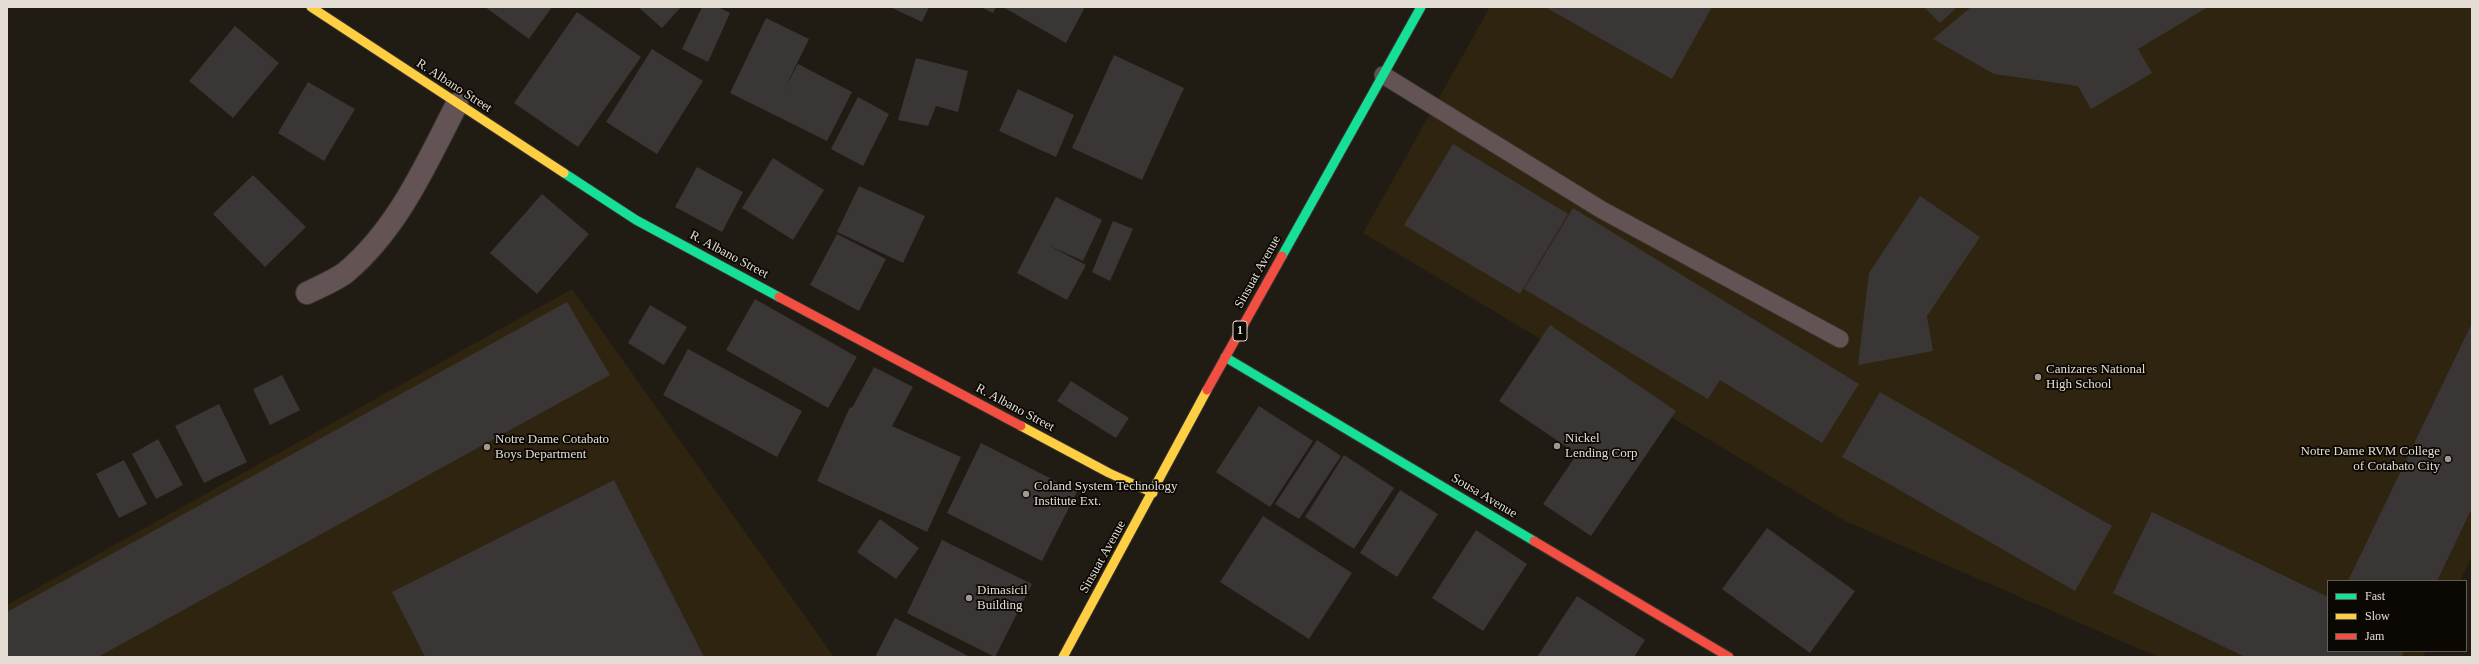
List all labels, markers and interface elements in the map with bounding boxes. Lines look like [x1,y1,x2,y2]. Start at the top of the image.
street label: R. Albano Street [413,56,495,116]
street label: R. Albano Street [687,228,771,282]
street label: Sinsuat Avenue [1232,233,1284,311]
road number: 1 [1233,321,1247,341]
place label: Canizares National High School [2046,362,2145,393]
marker: Canizares National High School [2033,372,2043,382]
street label: R. Albano Street [973,381,1057,435]
place label: Nickel Lending Corp [1565,431,1638,462]
place label: Notre Dame Cotabato Boys Department [495,432,609,463]
marker: Nickel Lending Corp [1552,441,1562,451]
marker: Notre Dame Cotabato Boys Department [482,442,492,452]
place label: Notre Dame RVM College of Cotabato City [2301,444,2440,475]
marker: Notre Dame RVM College of Cotabato City [2443,454,2453,464]
street label: Sousa Avenue [1448,470,1520,522]
place label: Coland System Technology Institute Ext. [1034,479,1178,510]
marker: Coland System Technology Institute Ext. [1021,489,1031,499]
street label: Sinsuat Avenue [1077,518,1129,596]
legend [2327,580,2467,652]
place label: Dimasicil Building [977,583,1028,614]
text: Fast [2365,589,2385,603]
marker: Dimasicil Building [964,593,974,603]
text: Slow [2365,609,2390,623]
text: Jam [2365,629,2384,643]

